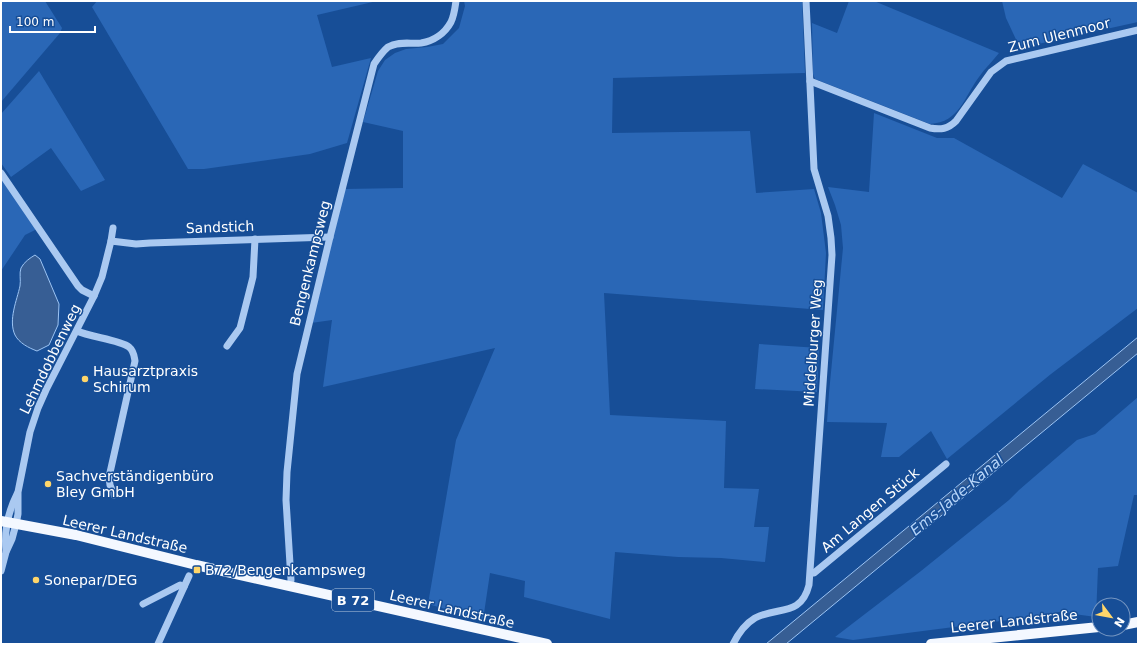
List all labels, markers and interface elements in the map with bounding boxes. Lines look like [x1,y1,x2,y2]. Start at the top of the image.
scale bar [10,8,95,34]
text: 100 m [16,15,54,29]
street label: Zum Ulenmoor [1006,15,1112,55]
street label: Bengenkampsweg [287,199,333,327]
street label: Sandstich [186,218,254,236]
street label: Middelburger Weg [801,279,825,407]
street label: Lehmdobbenweg [16,301,84,417]
place label: Hausarztpraxis Schirum [93,363,198,395]
marker: Hausarztpraxis Schirum [80,374,90,384]
water label: Ems-Jade-Kanal [907,450,1008,539]
street label: Am Langen Stück [818,464,923,556]
place label: Sachverständigenbüro Bley GmbH [56,468,214,500]
marker: Sachverständigenbüro Bley GmbH [43,479,53,489]
street label: Leerer Landstraße [61,512,189,556]
place label: B72/Bengenkampsweg [205,562,366,578]
marker: B72/Bengenkampsweg [192,565,202,575]
place label: Sonepar/DEG [44,572,137,588]
marker: Sonepar/DEG [31,575,41,585]
street label: Leerer Landstraße [388,587,516,631]
road number: B 72 [332,589,374,611]
north arrow [1091,597,1131,637]
street label: Leerer Landstraße [950,606,1078,636]
text: N [1111,615,1127,629]

